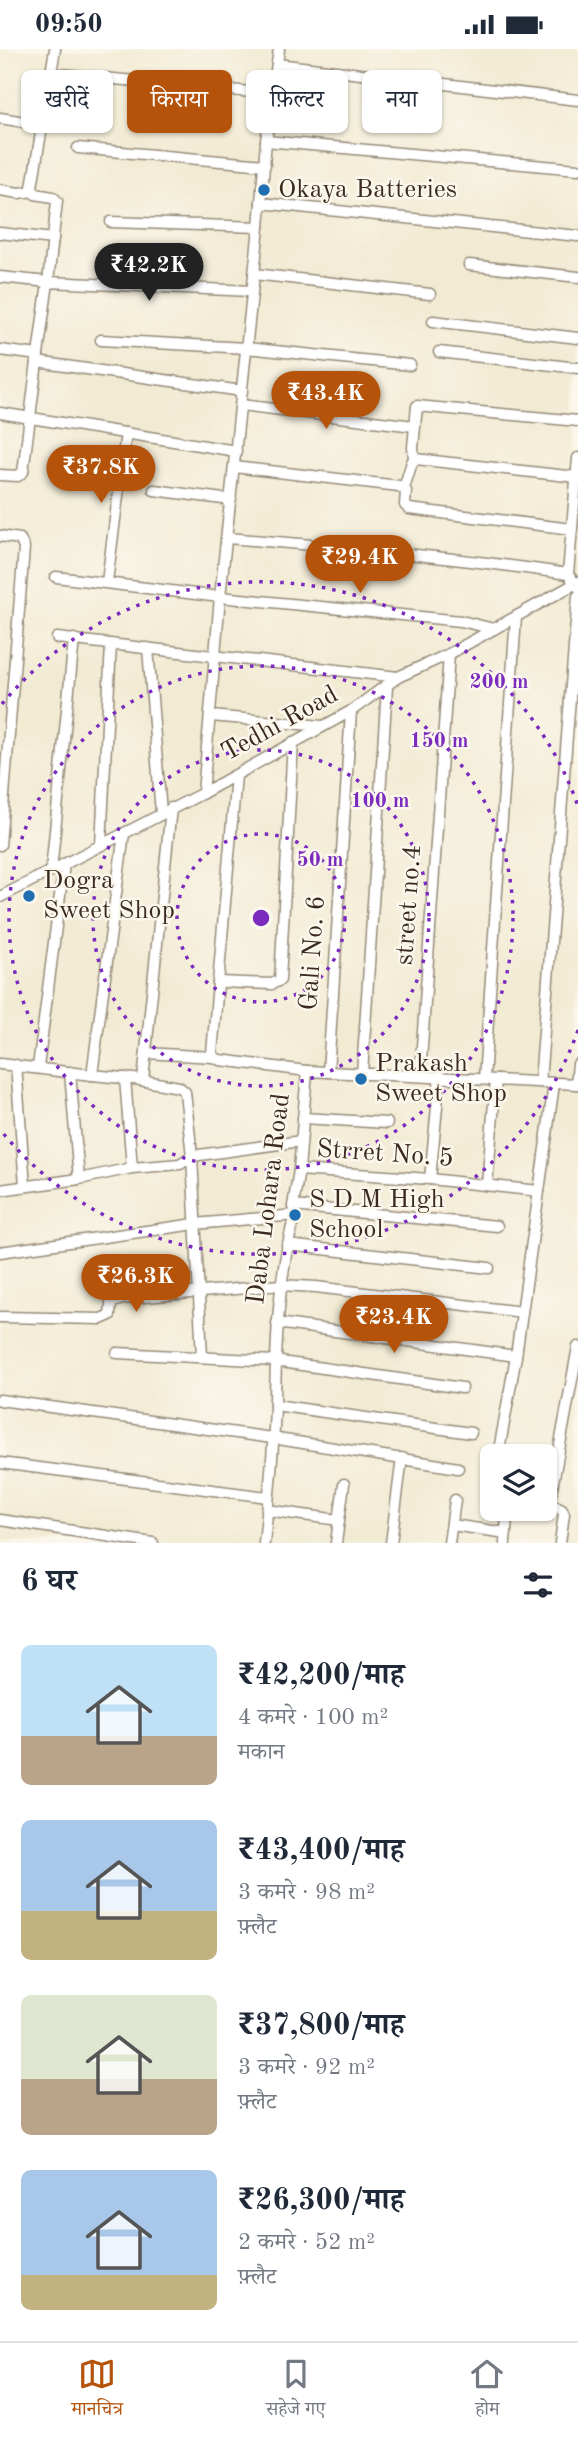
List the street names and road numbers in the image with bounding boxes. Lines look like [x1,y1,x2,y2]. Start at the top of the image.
street label: Tedhi Road [217,681,343,767]
street label: street no.4 [392,844,426,966]
street label: Gali No. 6 [296,895,330,1011]
street label: Daba Lohara Road [243,1092,295,1306]
street label: Strret No. 5 [316,1136,454,1172]

